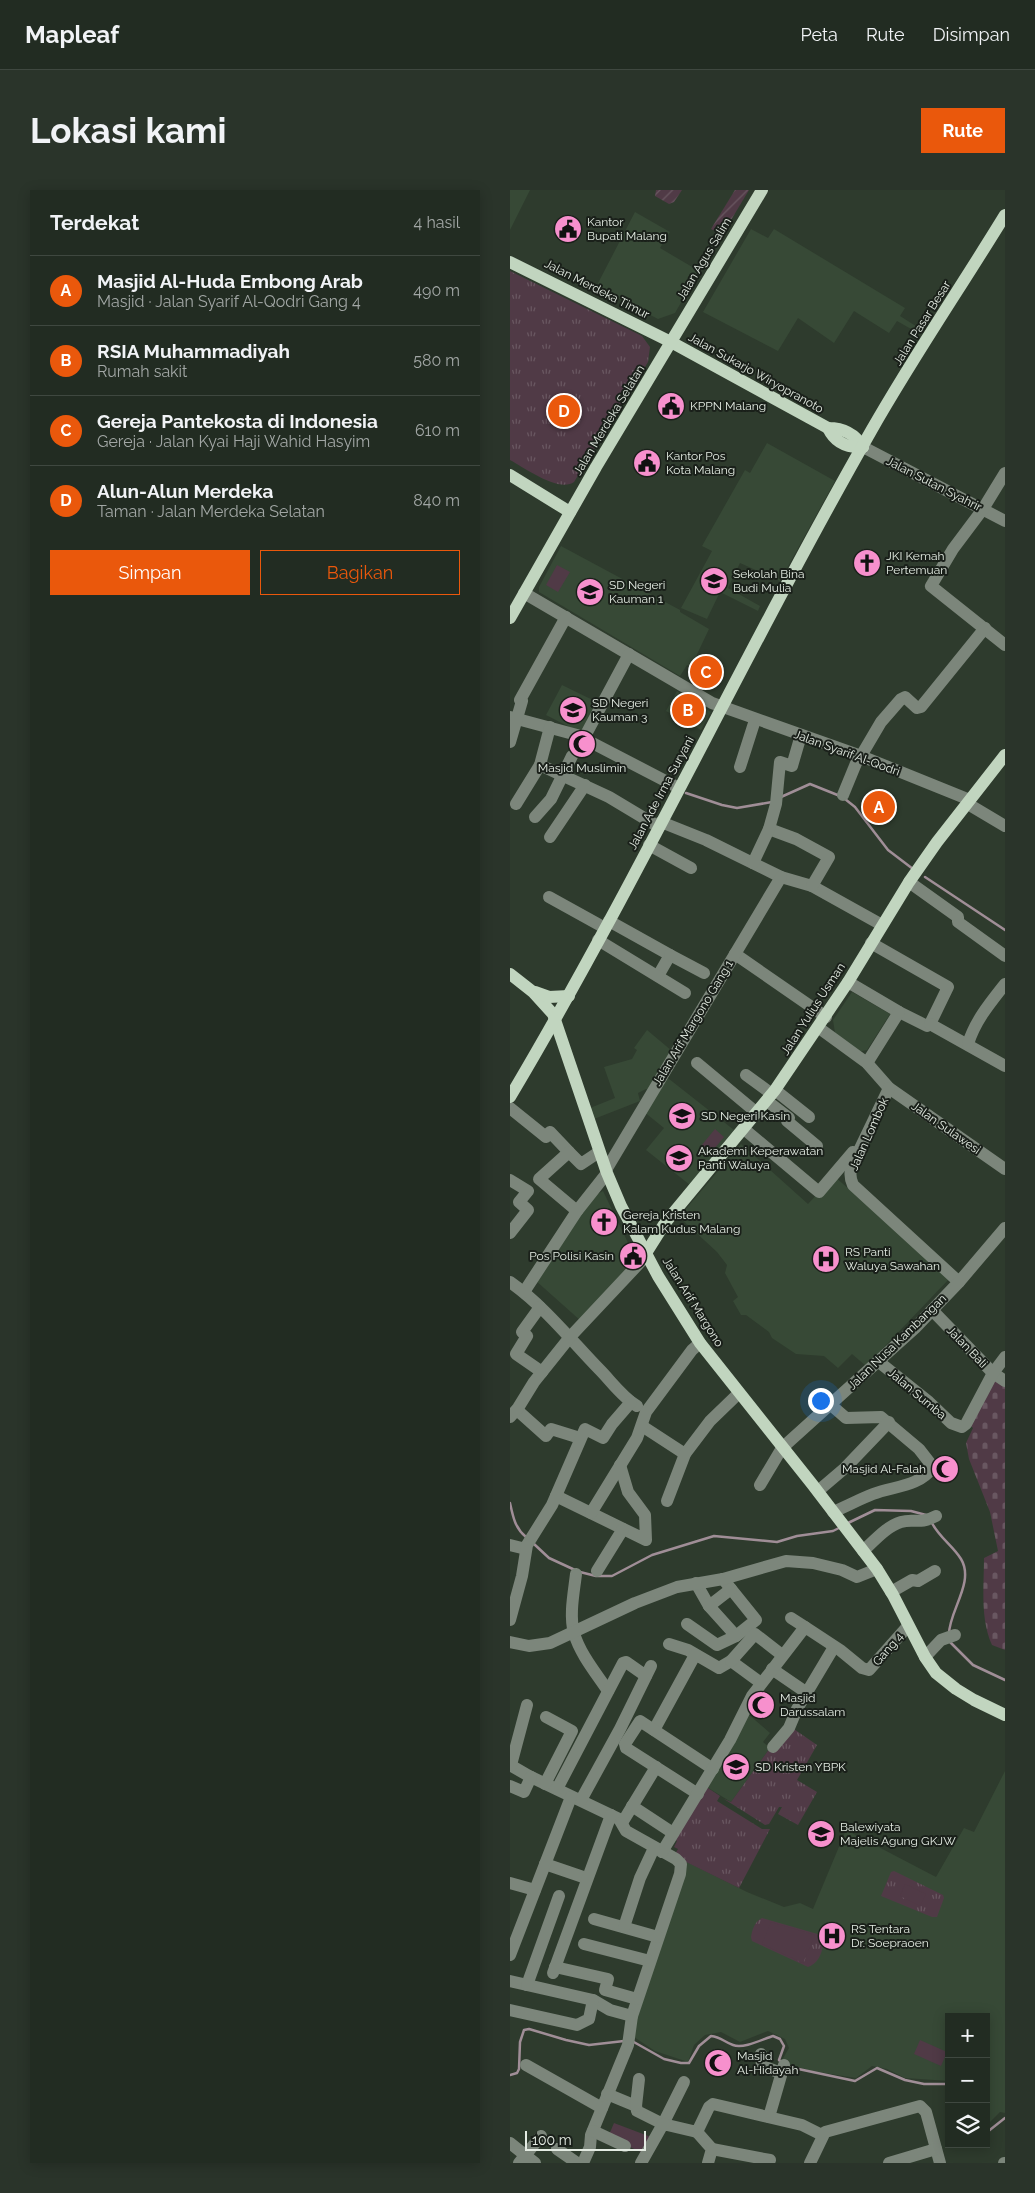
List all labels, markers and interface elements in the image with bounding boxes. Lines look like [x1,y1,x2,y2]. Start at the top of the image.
text: Mapleaf [25,20,119,49]
text: Peta [801,24,838,45]
text: Rute [866,24,905,45]
text: Disimpan [933,24,1010,45]
button: Rute [921,108,1005,153]
text: Lokasi kami [30,110,227,151]
text: Terdekat [50,210,139,235]
text: 4 hasil [414,213,460,232]
public building icon: Kantor Bupati Malang [553,214,583,244]
place label: Kantor Bupati Malang [587,215,667,243]
street label: Jalan Agus Salim [674,215,734,303]
street label: Jalan Merdeka Timur [542,256,653,322]
text: Masjid Al-Huda Embong Arab [97,270,363,292]
street label: Jalan Pasar Besar [890,278,954,368]
text: A [61,281,71,300]
text: 490 m [413,281,460,300]
text: Masjid · Jalan Syarif Al-Qodri Gang 4 [97,292,361,311]
street label: Jalan Sukarjo Wiryopranoto [686,330,826,416]
text: RSIA Muhammadiyah [97,340,290,362]
text: B [61,351,71,370]
text: 580 m [413,351,460,370]
text: Rumah sakit [97,362,187,381]
street label: Jalan Merdeka Selatan [571,363,647,477]
public building icon: KPPN Malang [656,391,686,421]
pin: D [548,392,580,430]
place label: KPPN Malang [690,399,766,413]
text: Gereja Pantekosta di Indonesia [97,410,378,432]
text: C [61,421,71,440]
text: 610 m [415,421,460,440]
text: Gereja · Jalan Kyai Haji Wahid Hasyim [97,432,370,451]
public building icon: Kantor Pos Kota Malang [632,448,662,478]
place label: Kantor Pos Kota Malang [666,449,735,477]
street label: Jalan Sutan Syahrir [884,454,985,514]
text: Alun-Alun Merdeka [97,480,273,502]
text: D [60,491,72,510]
text: 840 m [413,491,460,510]
text: Taman · Jalan Merdeka Selatan [97,502,325,521]
church icon: JKI Kemah Pertemuan [852,548,882,578]
place label: JKI Kemah Pertemuan [886,549,947,577]
button: Simpan [50,550,250,595]
button: Bagikan [260,550,460,595]
school or university icon: Sekolah Bina Budi Mulia [699,566,729,596]
place label: Sekolah Bina Budi Mulia [733,567,805,595]
school or university icon: SD Negeri Kauman 1 [575,577,605,607]
place label: SD Negeri Kauman 1 [609,578,665,606]
pin: C [690,653,722,691]
pin: B [672,691,704,729]
school or university icon: SD Negeri Kauman 3 [558,695,588,725]
place label: SD Negeri Kauman 3 [592,696,648,724]
street label: Jalan Syarif Al-Qodri [792,727,902,779]
mosque icon: Masjid Muslimin [567,729,597,759]
street label: Jalan Ade Irma Suryani [625,734,697,852]
place label: Masjid Muslimin [538,761,626,775]
pin: A [863,788,895,826]
street label: Jalan Arif Margono Gang 1 [650,958,736,1088]
street label: Jalan Yulius Usman [778,960,848,1058]
street label: Jalan Lombok [847,1095,892,1172]
street label: Jalan Sulawesi [909,1099,983,1157]
school or university icon: SD Negeri Kasin [667,1101,697,1131]
place label: SD Negeri Kasin [701,1109,790,1123]
school or university icon: Akademi Keperawatan Panti Waluya [664,1143,694,1173]
place label: Akademi Keperawatan Panti Waluya [698,1144,823,1172]
church icon: Gereja Kristen Kalam Kudus Malang [589,1207,619,1237]
place label: Gereja Kristen Kalam Kudus Malang [623,1208,740,1236]
public building icon: Pos Polisi Kasin [618,1241,648,1271]
hospital icon: RS Panti Waluya Sawahan [811,1244,841,1274]
place label: RS Panti Waluya Sawahan [845,1245,940,1273]
place label: Pos Polisi Kasin [529,1249,614,1263]
street label: Jalan Arif Margono [660,1255,726,1349]
street label: Jalan Nusa Kambangan [845,1291,949,1393]
street label: Jalan Bali [944,1323,990,1371]
street label: Jalan Sumba [885,1366,949,1422]
your location [808,1388,834,1414]
mosque icon: Masjid Al-Falah [930,1454,960,1484]
place label: Masjid Al-Falah [842,1462,926,1476]
street label: Gang 4 [870,1629,906,1668]
mosque icon: Masjid Darussalam [746,1690,776,1720]
place label: Masjid Darussalam [780,1691,845,1719]
school or university icon: SD Kristen YBPK [721,1752,751,1782]
place label: SD Kristen YBPK [755,1760,846,1774]
school or university icon: Balewiyata Majelis Agung GKJW [806,1819,836,1849]
place label: Balewiyata Majelis Agung GKJW [840,1820,956,1848]
hospital icon: RS Tentara Dr. Soepraoen [817,1921,847,1951]
place label: RS Tentara Dr. Soepraoen [851,1922,929,1950]
map controls [945,2013,990,2148]
button: + [945,2013,990,2058]
mosque icon: Masjid Al-Hidayah [703,2048,733,2078]
place label: Masjid Al-Hidayah [737,2049,798,2077]
button: − [945,2058,990,2103]
button: layers [945,2103,990,2148]
scale bar [525,2128,646,2151]
text: 100 m [532,2132,572,2148]

